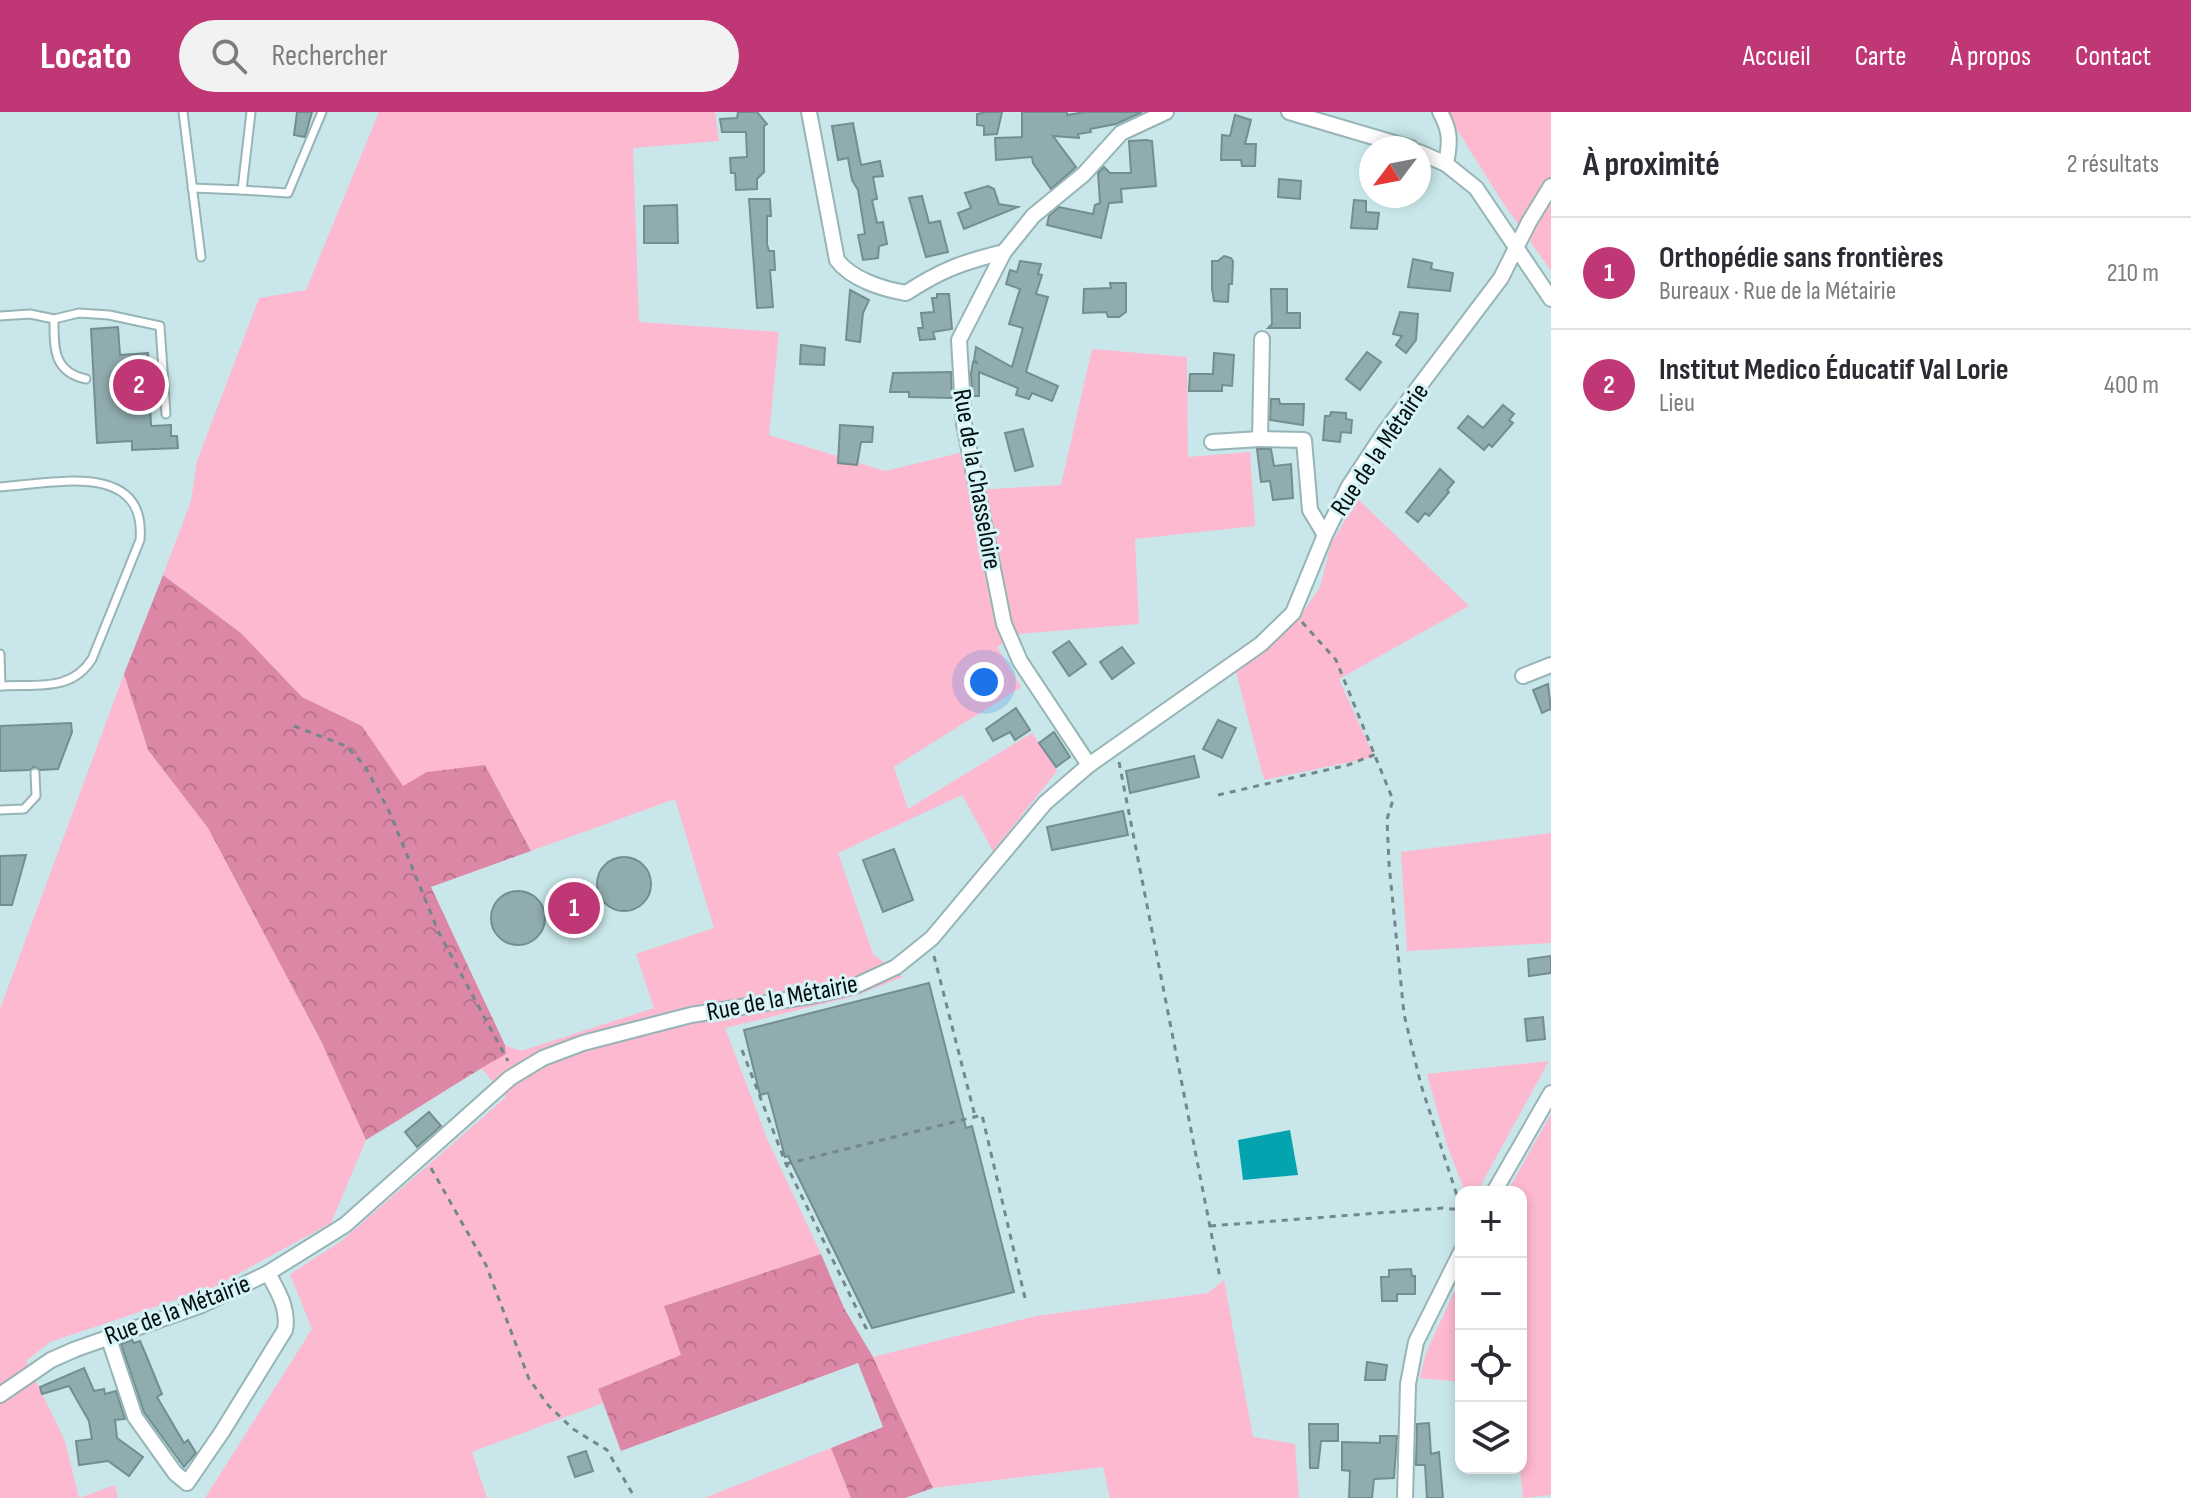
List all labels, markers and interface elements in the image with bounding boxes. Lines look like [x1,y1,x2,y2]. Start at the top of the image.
search box [179,20,739,92]
text: Locato [40,34,131,79]
icon: search [207,34,251,78]
text: Rechercher [271,38,388,74]
text: Accueil [1743,40,1811,73]
text: Carte [1855,40,1907,73]
text: À propos [1951,40,2031,73]
text: Contact [2075,40,2151,73]
north arrow [1359,136,1431,208]
text: À proximité [1583,144,1720,185]
text: 2 résultats [2067,149,2159,180]
text: Orthopédie sans frontières [1659,240,1943,276]
text: 1 [1604,258,1614,289]
text: 210 m [2107,258,2159,289]
text: Bureaux · Rue de la Métairie [1659,276,1896,307]
text: Institut Medico Éducatif Val Lorie [1659,352,2009,388]
pin: 2 [113,355,165,415]
text: 2 [1603,370,1615,401]
text: 400 m [2104,370,2159,401]
street label: Rue de la Métairie [1325,378,1436,522]
street label: Rue de la Chasseloire [945,387,1008,572]
text: Lieu [1659,388,1695,419]
your location [964,662,1004,702]
pin: 1 [548,878,600,938]
street label: Rue de la Métairie [704,969,860,1028]
map controls [1455,1186,1527,1474]
button: + [1455,1186,1527,1258]
button: − [1455,1258,1527,1330]
street label: Rue de la Métairie [101,1268,255,1352]
button: locate [1455,1330,1527,1402]
button: layers [1455,1402,1527,1474]

